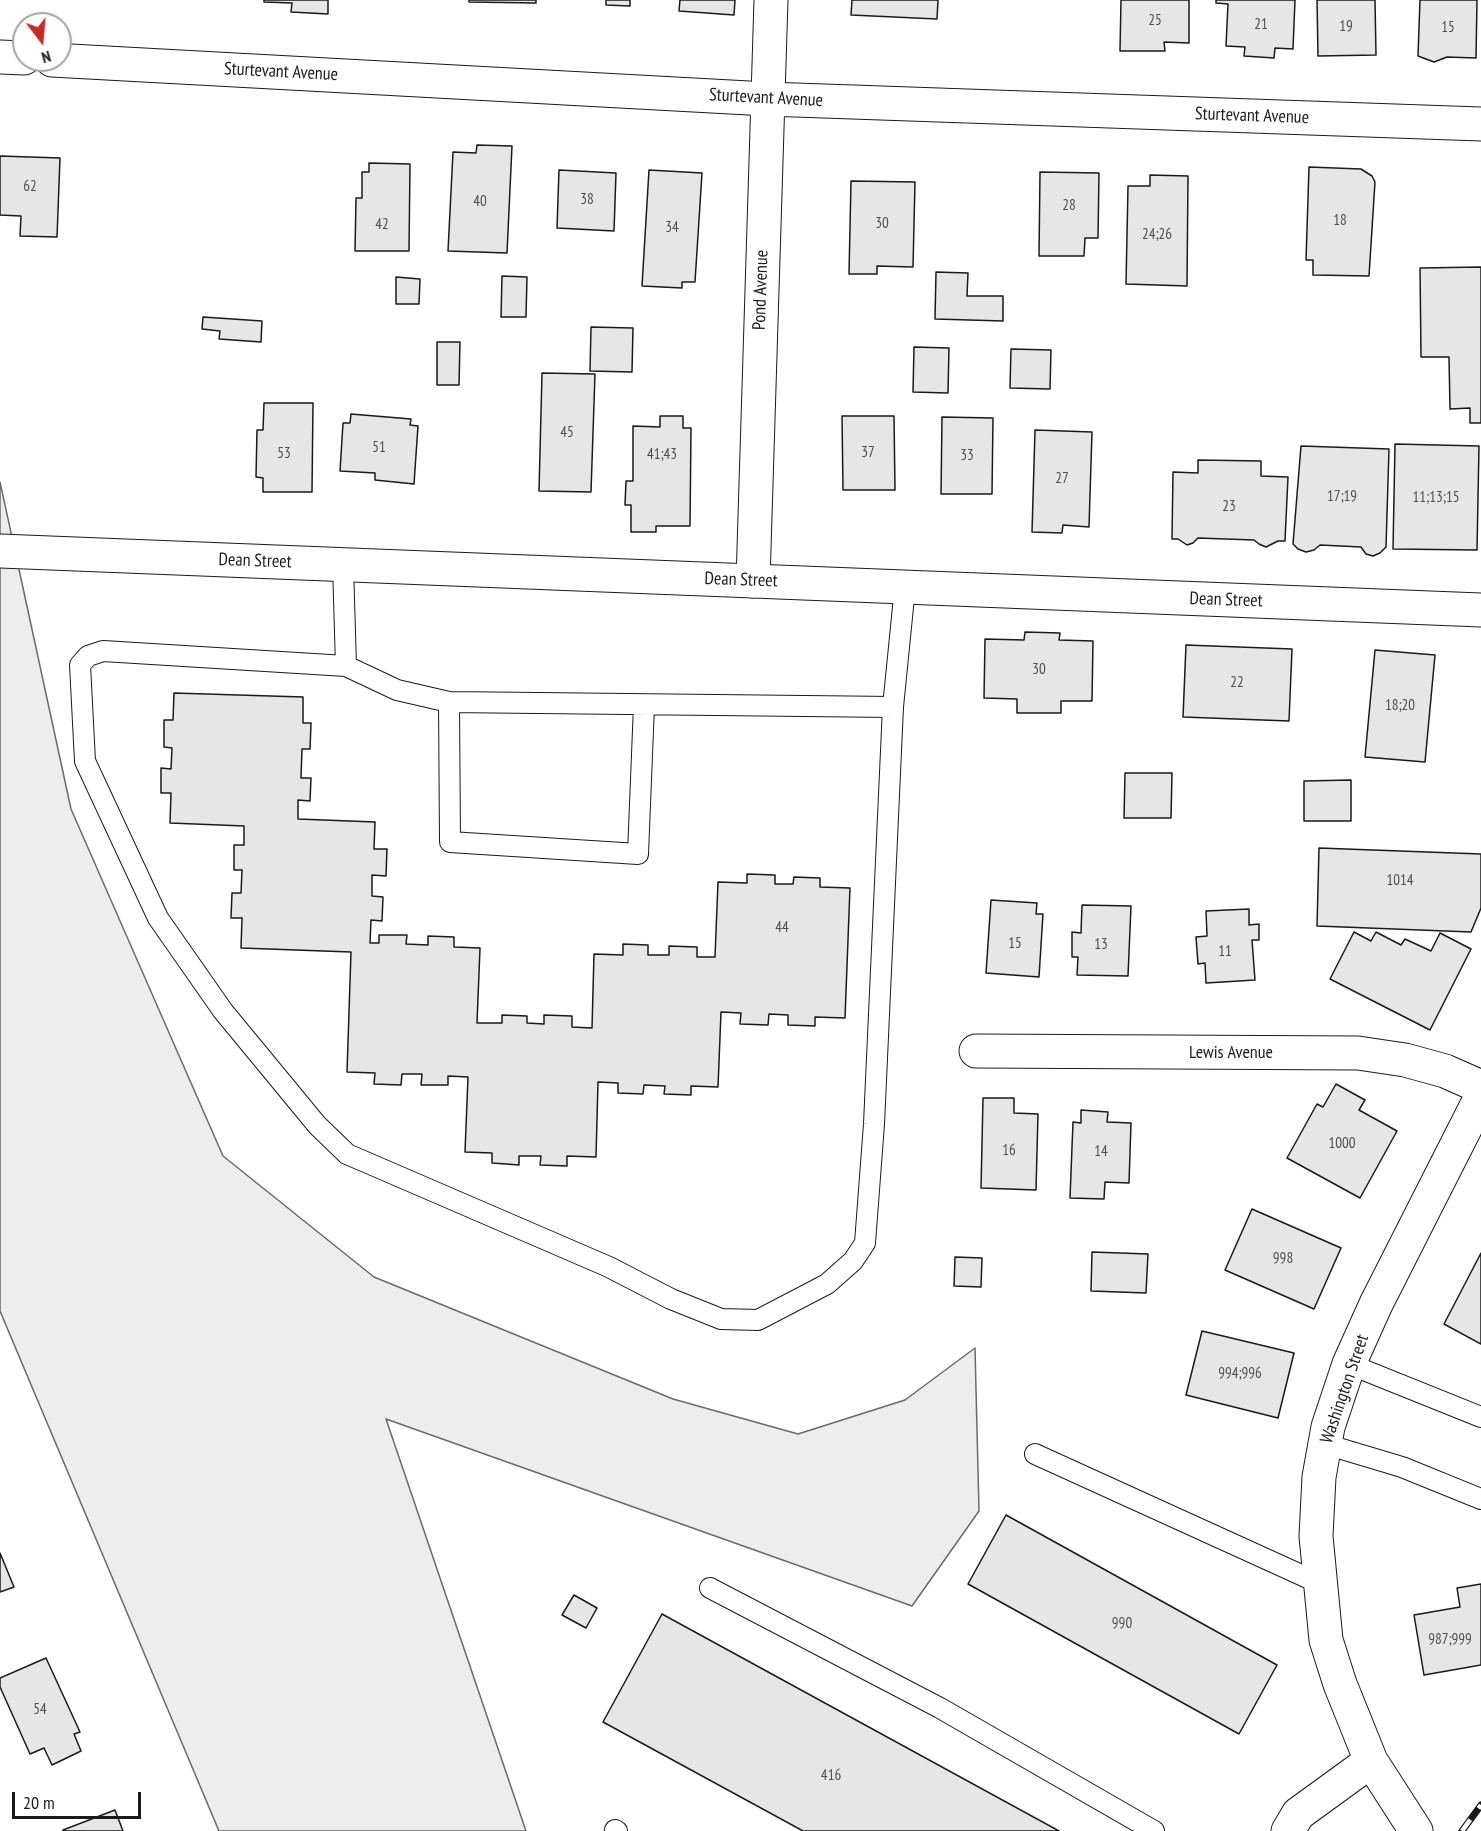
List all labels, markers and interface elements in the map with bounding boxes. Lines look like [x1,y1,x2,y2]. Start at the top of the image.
north arrow [12,12,72,72]
house number: 25 [1148,12,1162,30]
house number: 21 [1254,16,1268,34]
house number: 19 [1339,18,1353,36]
house number: 15 [1441,19,1455,37]
text: N [40,47,53,68]
street label: Sturtevant Avenue [223,58,339,86]
street label: Sturtevant Avenue [708,84,824,112]
street label: Sturtevant Avenue [1195,103,1309,129]
house number: 62 [23,178,37,196]
house number: 38 [580,191,594,209]
house number: 40 [473,193,487,211]
house number: 28 [1062,197,1076,215]
house number: 18 [1333,212,1347,230]
house number: 30 [875,215,889,233]
house number: 42 [375,216,389,234]
house number: 34 [665,219,679,237]
house number: 24;26 [1142,226,1172,244]
street label: Pond Avenue [749,249,773,331]
house number: 45 [560,424,574,442]
house number: 51 [372,439,386,457]
house number: 37 [861,444,875,462]
house number: 53 [277,445,291,463]
house number: 41;43 [647,446,677,464]
house number: 33 [960,447,974,465]
house number: 27 [1055,470,1069,488]
house number: 17;19 [1327,488,1357,506]
house number: 11;13;15 [1413,489,1459,507]
house number: 23 [1222,498,1236,516]
street label: Dean Street [218,549,292,573]
street label: Dean Street [704,568,778,592]
street label: Dean Street [1189,588,1263,612]
house number: 30 [1032,661,1046,679]
house number: 22 [1230,674,1244,692]
house number: 18;20 [1385,697,1415,715]
house number: 1014 [1387,872,1413,890]
house number: 44 [775,919,789,937]
house number: 15 [1008,935,1022,953]
house number: 13 [1094,936,1108,954]
house number: 11 [1218,943,1232,961]
street label: Lewis Avenue [1189,1042,1273,1064]
house number: 1000 [1329,1135,1355,1153]
house number: 16 [1002,1142,1016,1160]
house number: 14 [1094,1143,1108,1161]
house number: 998 [1273,1250,1293,1268]
street label: Washington Street [1316,1332,1374,1446]
house number: 994;996 [1218,1365,1262,1383]
house number: 990 [1112,1615,1132,1633]
house number: 987;999 [1428,1631,1472,1649]
house number: 54 [33,1701,47,1719]
house number: 416 [821,1767,841,1785]
scale bar [15,1780,144,1818]
text: 20 m [23,1791,55,1814]

